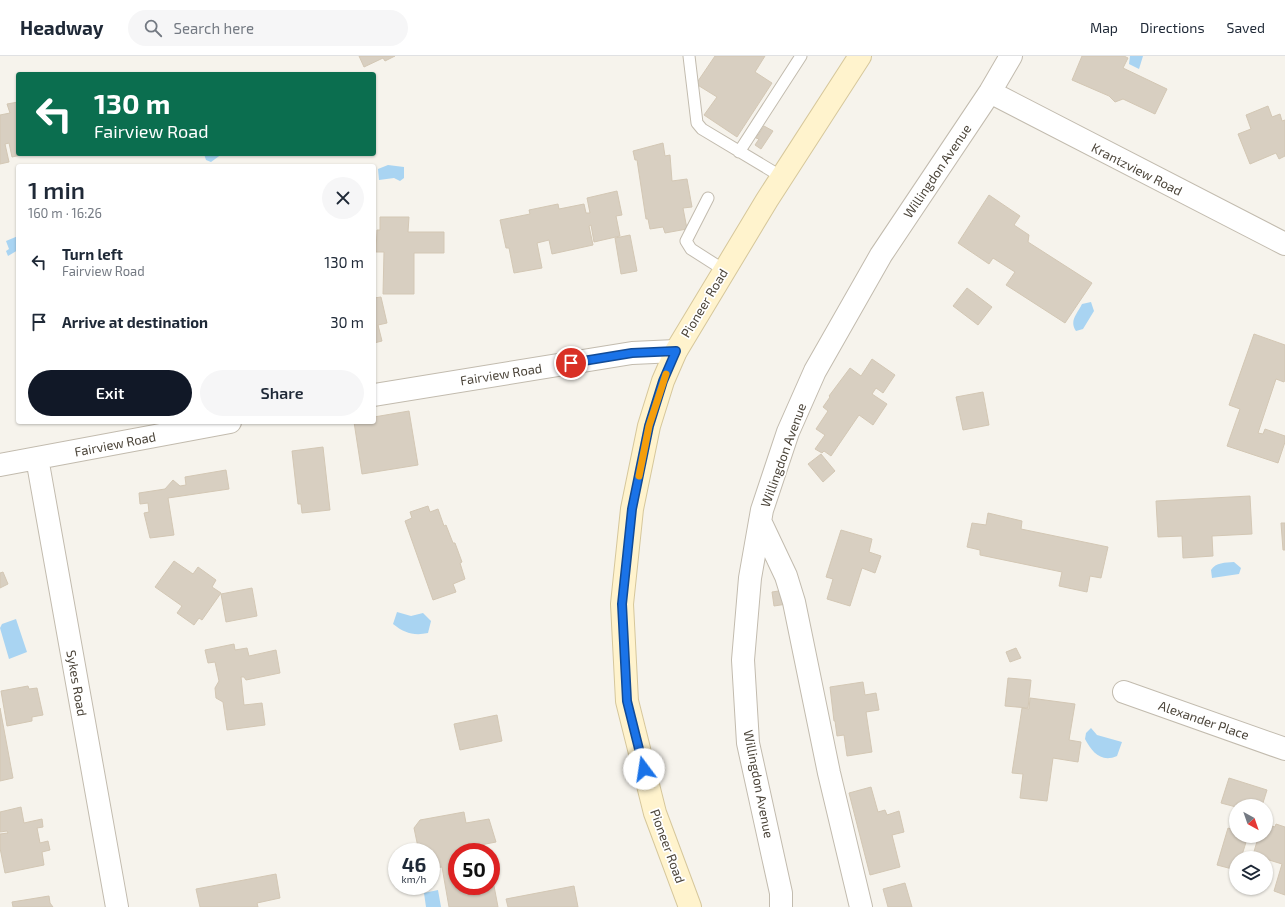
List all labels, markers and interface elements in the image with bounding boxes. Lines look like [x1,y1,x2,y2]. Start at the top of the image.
search box [128,10,408,46]
text: Headway [20,16,104,39]
icon: search [142,17,164,39]
text: Search here [174,19,254,37]
text: Map [1090,19,1118,36]
text: Directions [1140,19,1205,36]
text: Saved [1227,19,1265,36]
text: 130 m [94,86,170,120]
icon: left [28,88,80,140]
text: Fairview Road [94,120,208,142]
street label: Willingdon Avenue [900,121,974,221]
street label: Krantzview Road [1089,139,1185,199]
text: 1 min [28,175,85,204]
button: close [322,177,364,219]
text: 160 m · 16:26 [28,205,102,221]
text: Turn left [62,245,123,263]
icon: left [28,251,50,273]
text: 130 m [324,253,364,271]
text: Fairview Road [62,263,145,279]
street label: Pioneer Road [677,266,731,340]
icon: arrive [28,311,50,333]
text: Arrive at destination [62,313,208,331]
text: 30 m [330,313,364,331]
pin [554,346,588,380]
icon: arrive [560,352,582,374]
street label: Fairview Road [459,360,543,388]
button: Exit [28,370,192,416]
button: Share [200,370,364,416]
street label: Willingdon Avenue [757,401,809,509]
street label: Fairview Road [73,428,157,460]
street label: Sykes Road [63,649,91,717]
street label: Alexander Place [1157,697,1251,743]
street label: Willingdon Avenue [741,729,777,839]
position arrow [623,748,665,790]
north arrow [1229,799,1273,843]
map controls [1229,799,1273,895]
street label: Pioneer Road [647,807,689,885]
speed limit sign: 50 [448,843,500,895]
button: layers [1229,851,1273,895]
text: 46 [402,852,426,876]
text: km/h [402,873,426,885]

